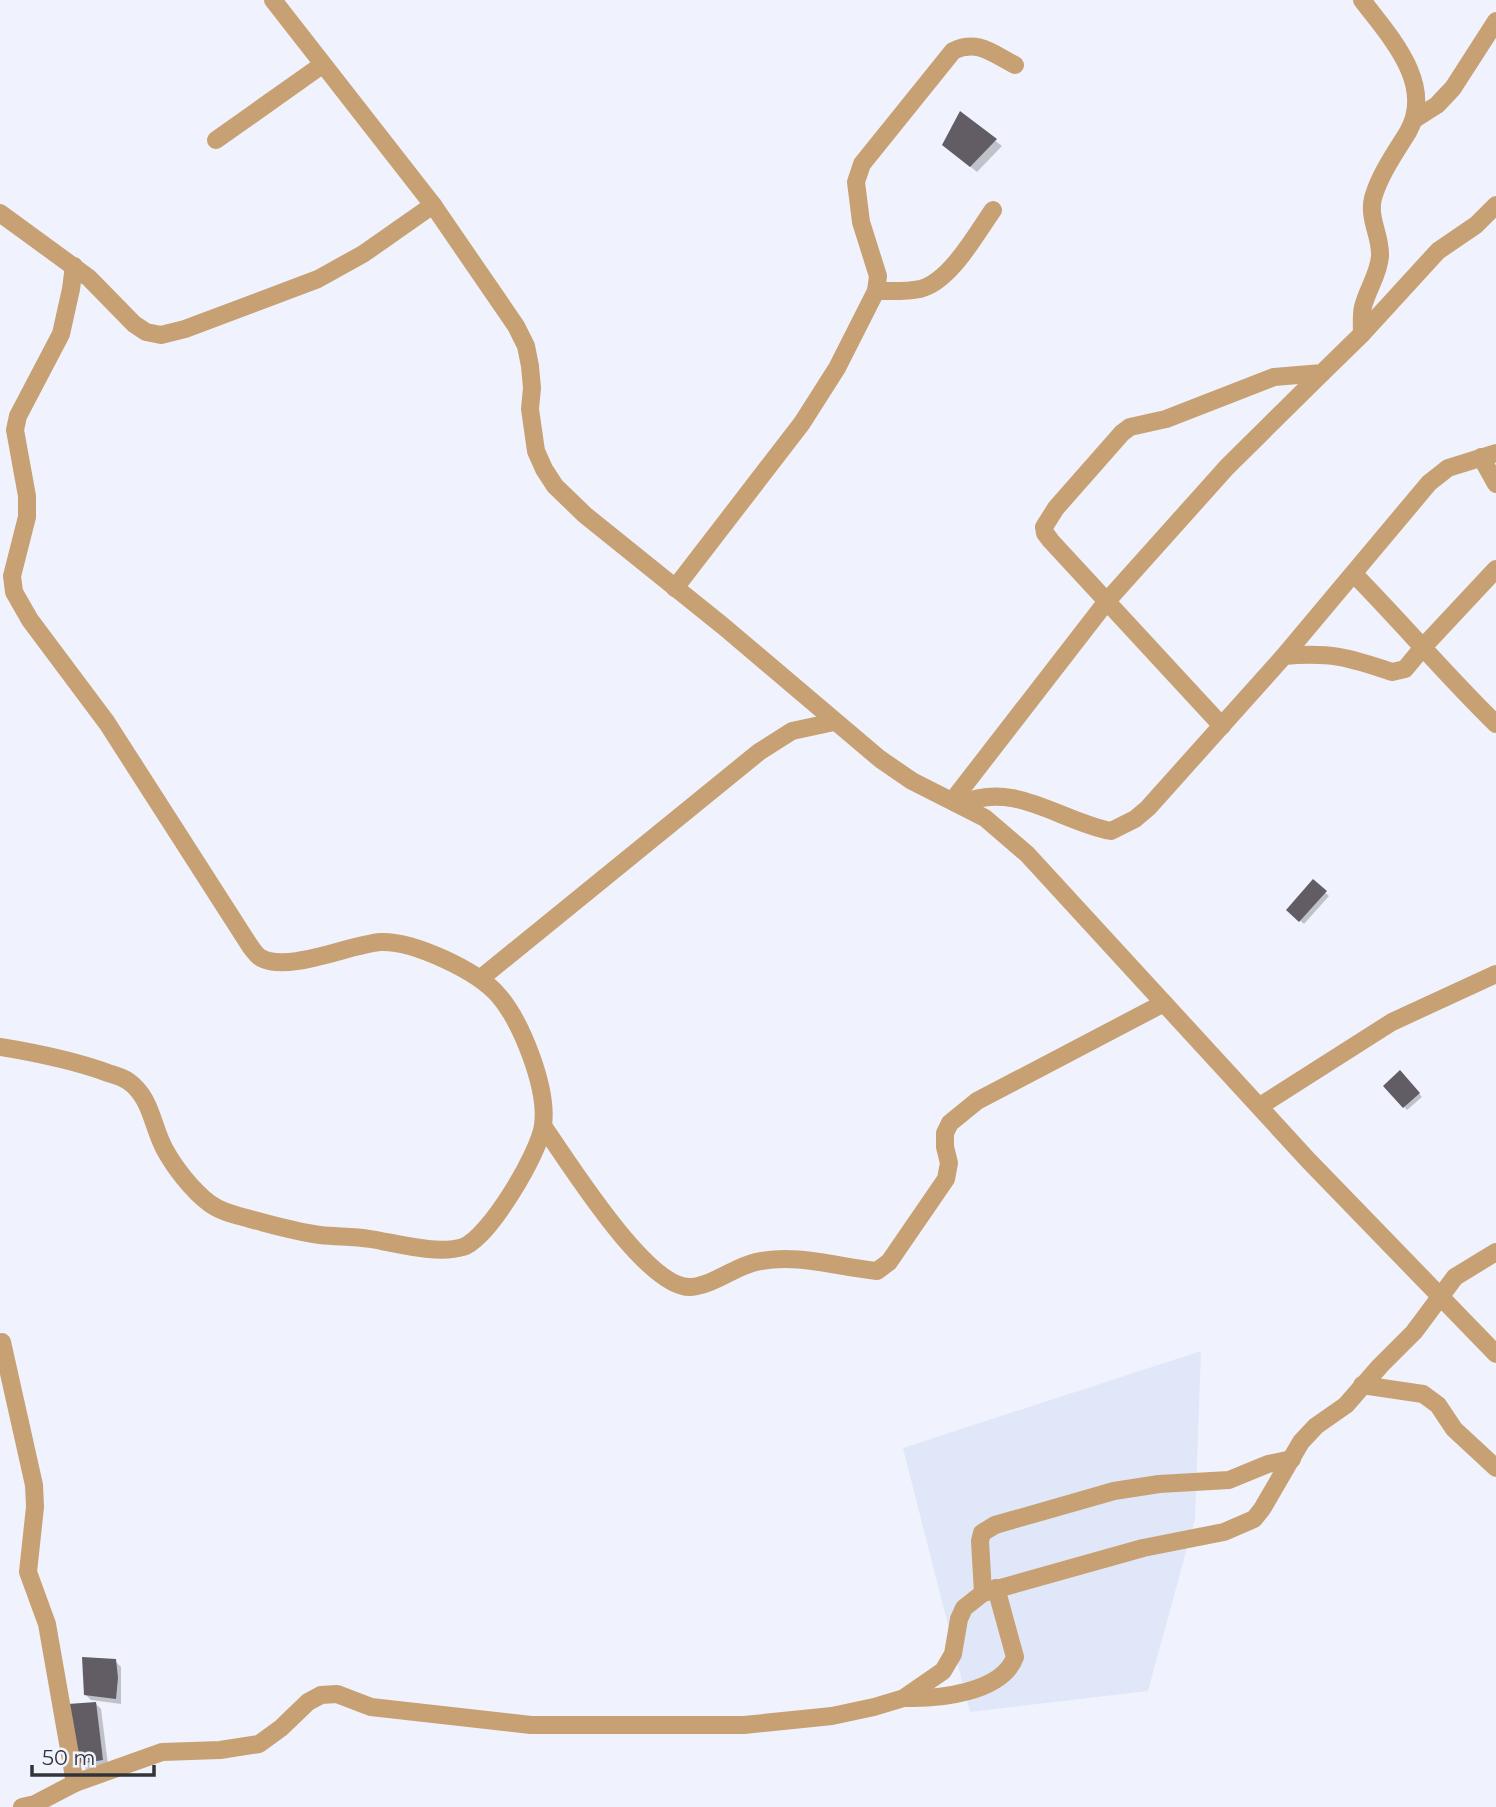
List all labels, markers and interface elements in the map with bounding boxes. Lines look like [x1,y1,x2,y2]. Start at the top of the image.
scale bar [32,1734,154,1778]
text: 50 m [42,1745,96,1770]

